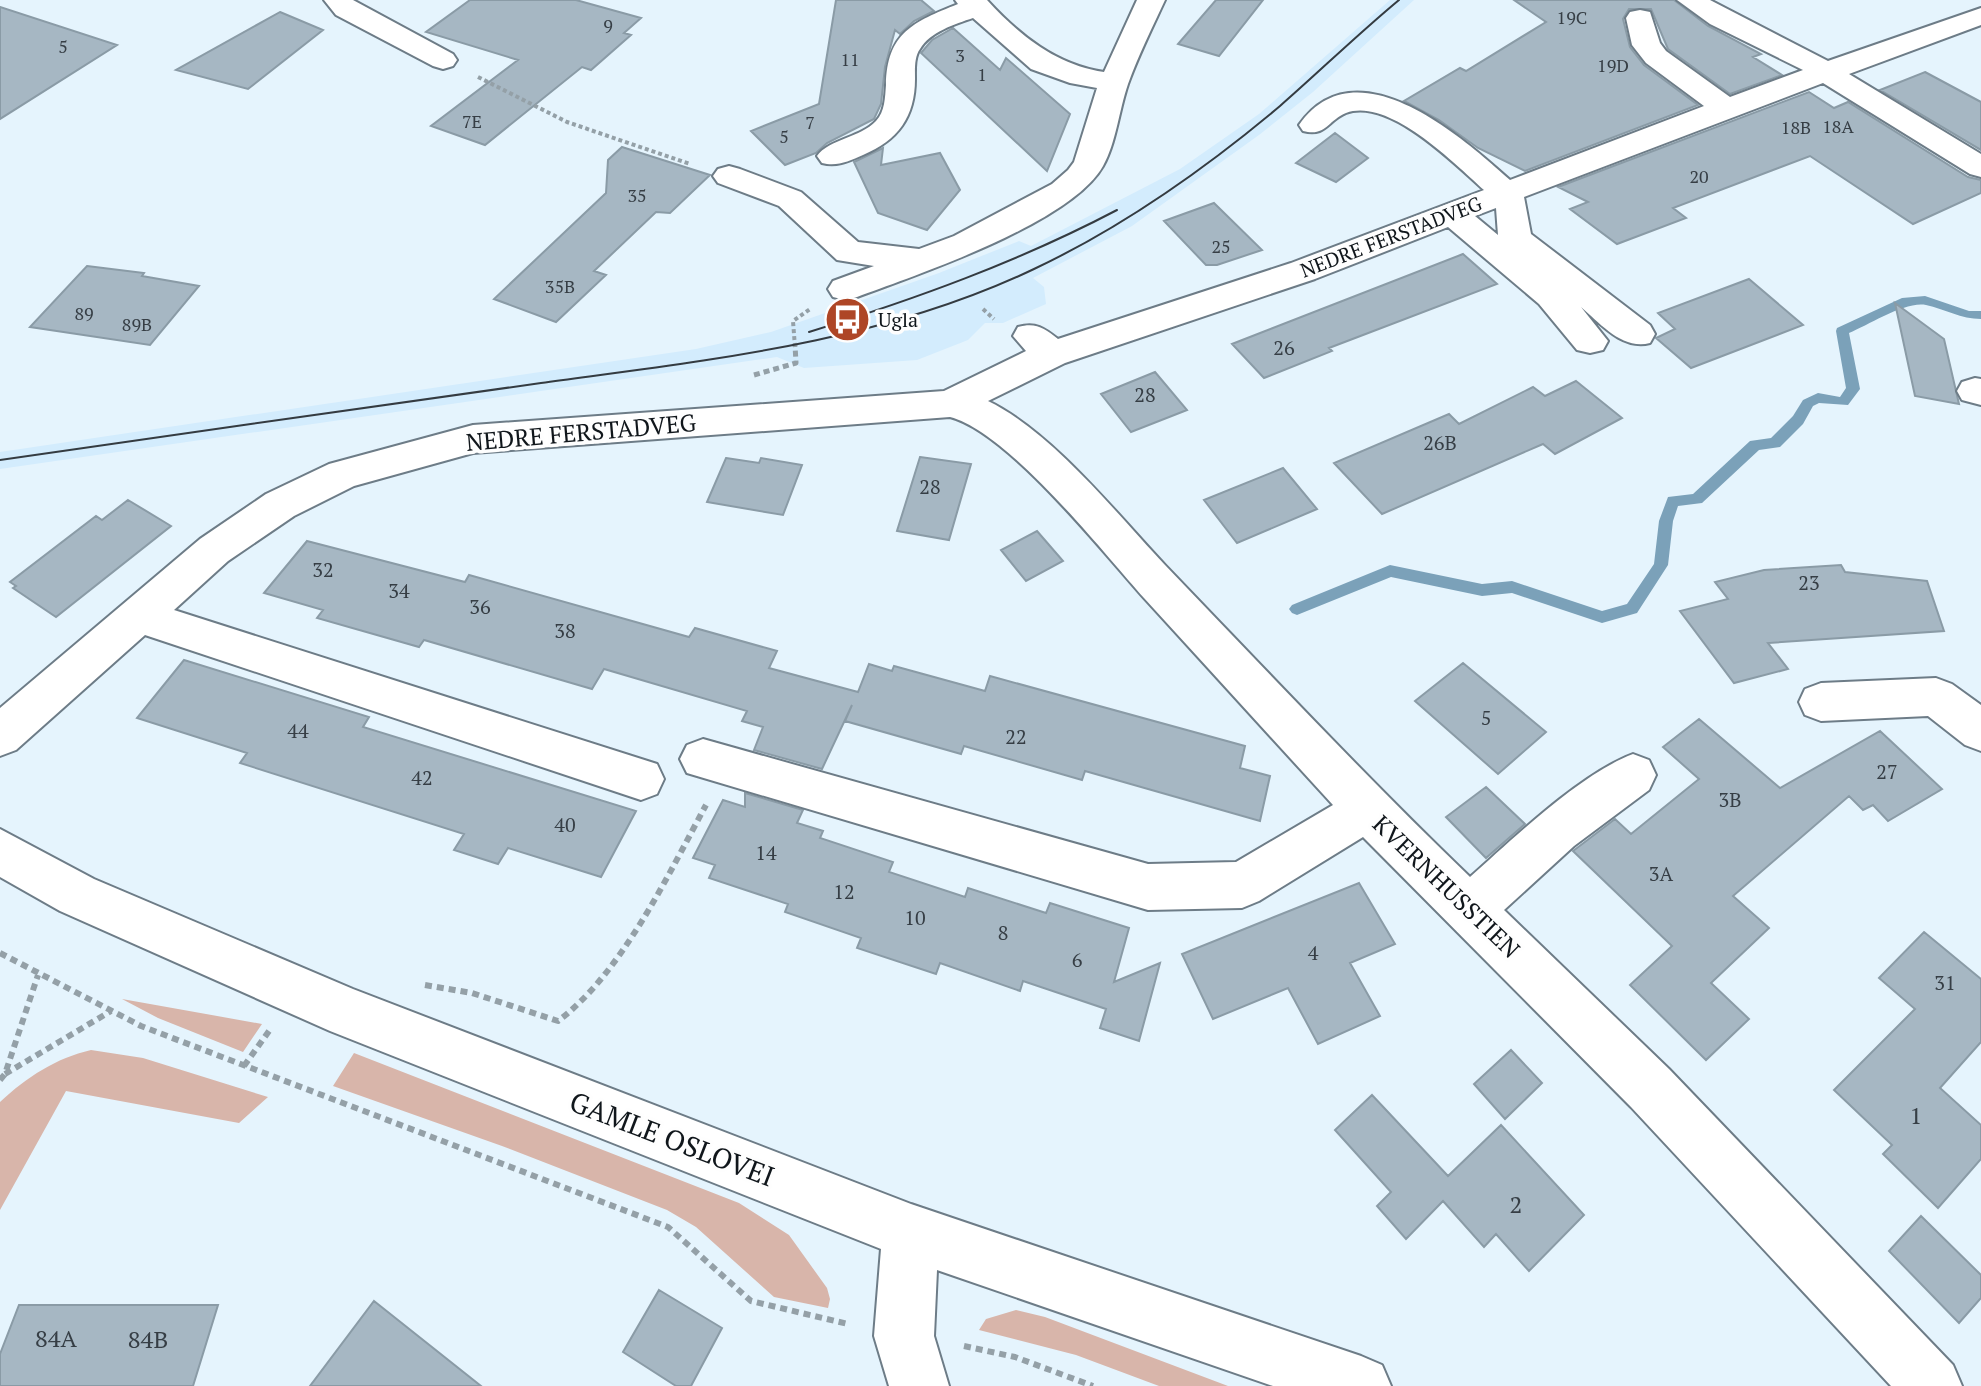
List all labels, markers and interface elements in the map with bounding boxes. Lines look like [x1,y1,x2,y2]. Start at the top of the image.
house number: 19C [1557,5,1587,29]
house number: 9 [603,13,613,37]
house number: 5 [58,34,68,58]
house number: 3 [955,43,965,67]
house number: 11 [840,47,860,71]
house number: 19D [1597,53,1629,77]
house number: 1 [977,62,987,86]
house number: 7E [462,109,482,133]
house number: 7 [805,110,815,134]
house number: 18A [1822,114,1854,138]
house number: 18B [1781,115,1811,139]
house number: 5 [779,124,789,148]
house number: 20 [1689,164,1709,188]
house number: 35 [627,183,647,207]
street label: NEDRE FERSTADVEG [1296,189,1486,284]
house number: 25 [1211,234,1231,258]
house number: 35B [545,274,575,298]
bus stop icon: Ugla [823,296,871,344]
house number: 89 [74,301,94,325]
place label: Ugla [878,306,918,333]
house number: 89B [122,312,152,336]
house number: 26 [1273,334,1295,361]
house number: 28 [1134,381,1156,408]
street label: NEDRE FERSTADVEG [464,406,698,458]
house number: 26B [1423,429,1457,456]
house number: 28 [919,473,941,500]
house number: 32 [312,556,334,583]
house number: 23 [1798,569,1820,596]
house number: 34 [388,577,410,604]
house number: 36 [469,593,491,620]
house number: 38 [554,617,576,644]
house number: 5 [1481,704,1491,731]
house number: 44 [287,717,309,744]
house number: 22 [1005,723,1027,750]
house number: 27 [1876,758,1898,785]
house number: 42 [411,764,433,791]
house number: 3B [1719,786,1741,813]
street label: KVERNHUSSTIEN [1366,808,1527,965]
house number: 40 [554,811,576,838]
house number: 14 [755,839,777,866]
house number: 3A [1649,860,1673,887]
house number: 12 [833,878,855,905]
house number: 10 [904,904,926,931]
house number: 8 [998,919,1008,946]
house number: 4 [1308,939,1319,966]
house number: 6 [1072,946,1083,973]
house number: 31 [1934,969,1956,996]
street label: GAMLE OSLOVEI [565,1082,780,1195]
house number: 1 [1910,1099,1922,1131]
house number: 2 [1510,1188,1522,1220]
house number: 84A [35,1322,78,1354]
house number: 84B [128,1323,168,1355]

